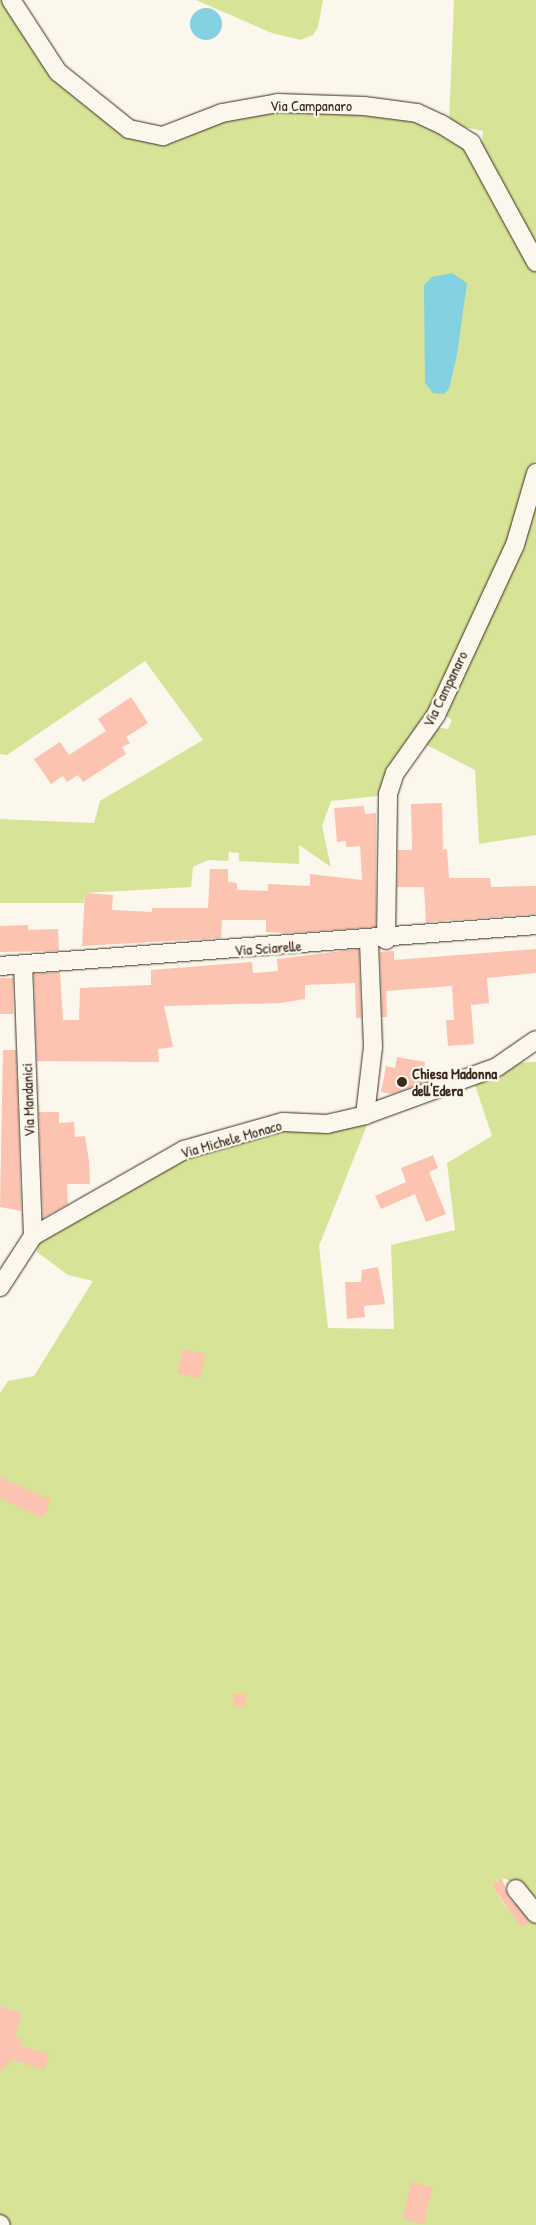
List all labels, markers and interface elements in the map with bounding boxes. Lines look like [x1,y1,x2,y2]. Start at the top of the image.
street label: Via Campanaro [270,97,352,115]
street label: Via Campanaro [419,648,471,730]
street label: Via Sciarelle [234,937,302,959]
street label: Via Mandanici [18,1063,38,1137]
place label: Chiesa Madonna dell'Edera [412,1064,497,1099]
marker: Chiesa Madonna dell'Edera [396,1076,408,1088]
street label: Via Michele Monaco [178,1116,284,1162]

